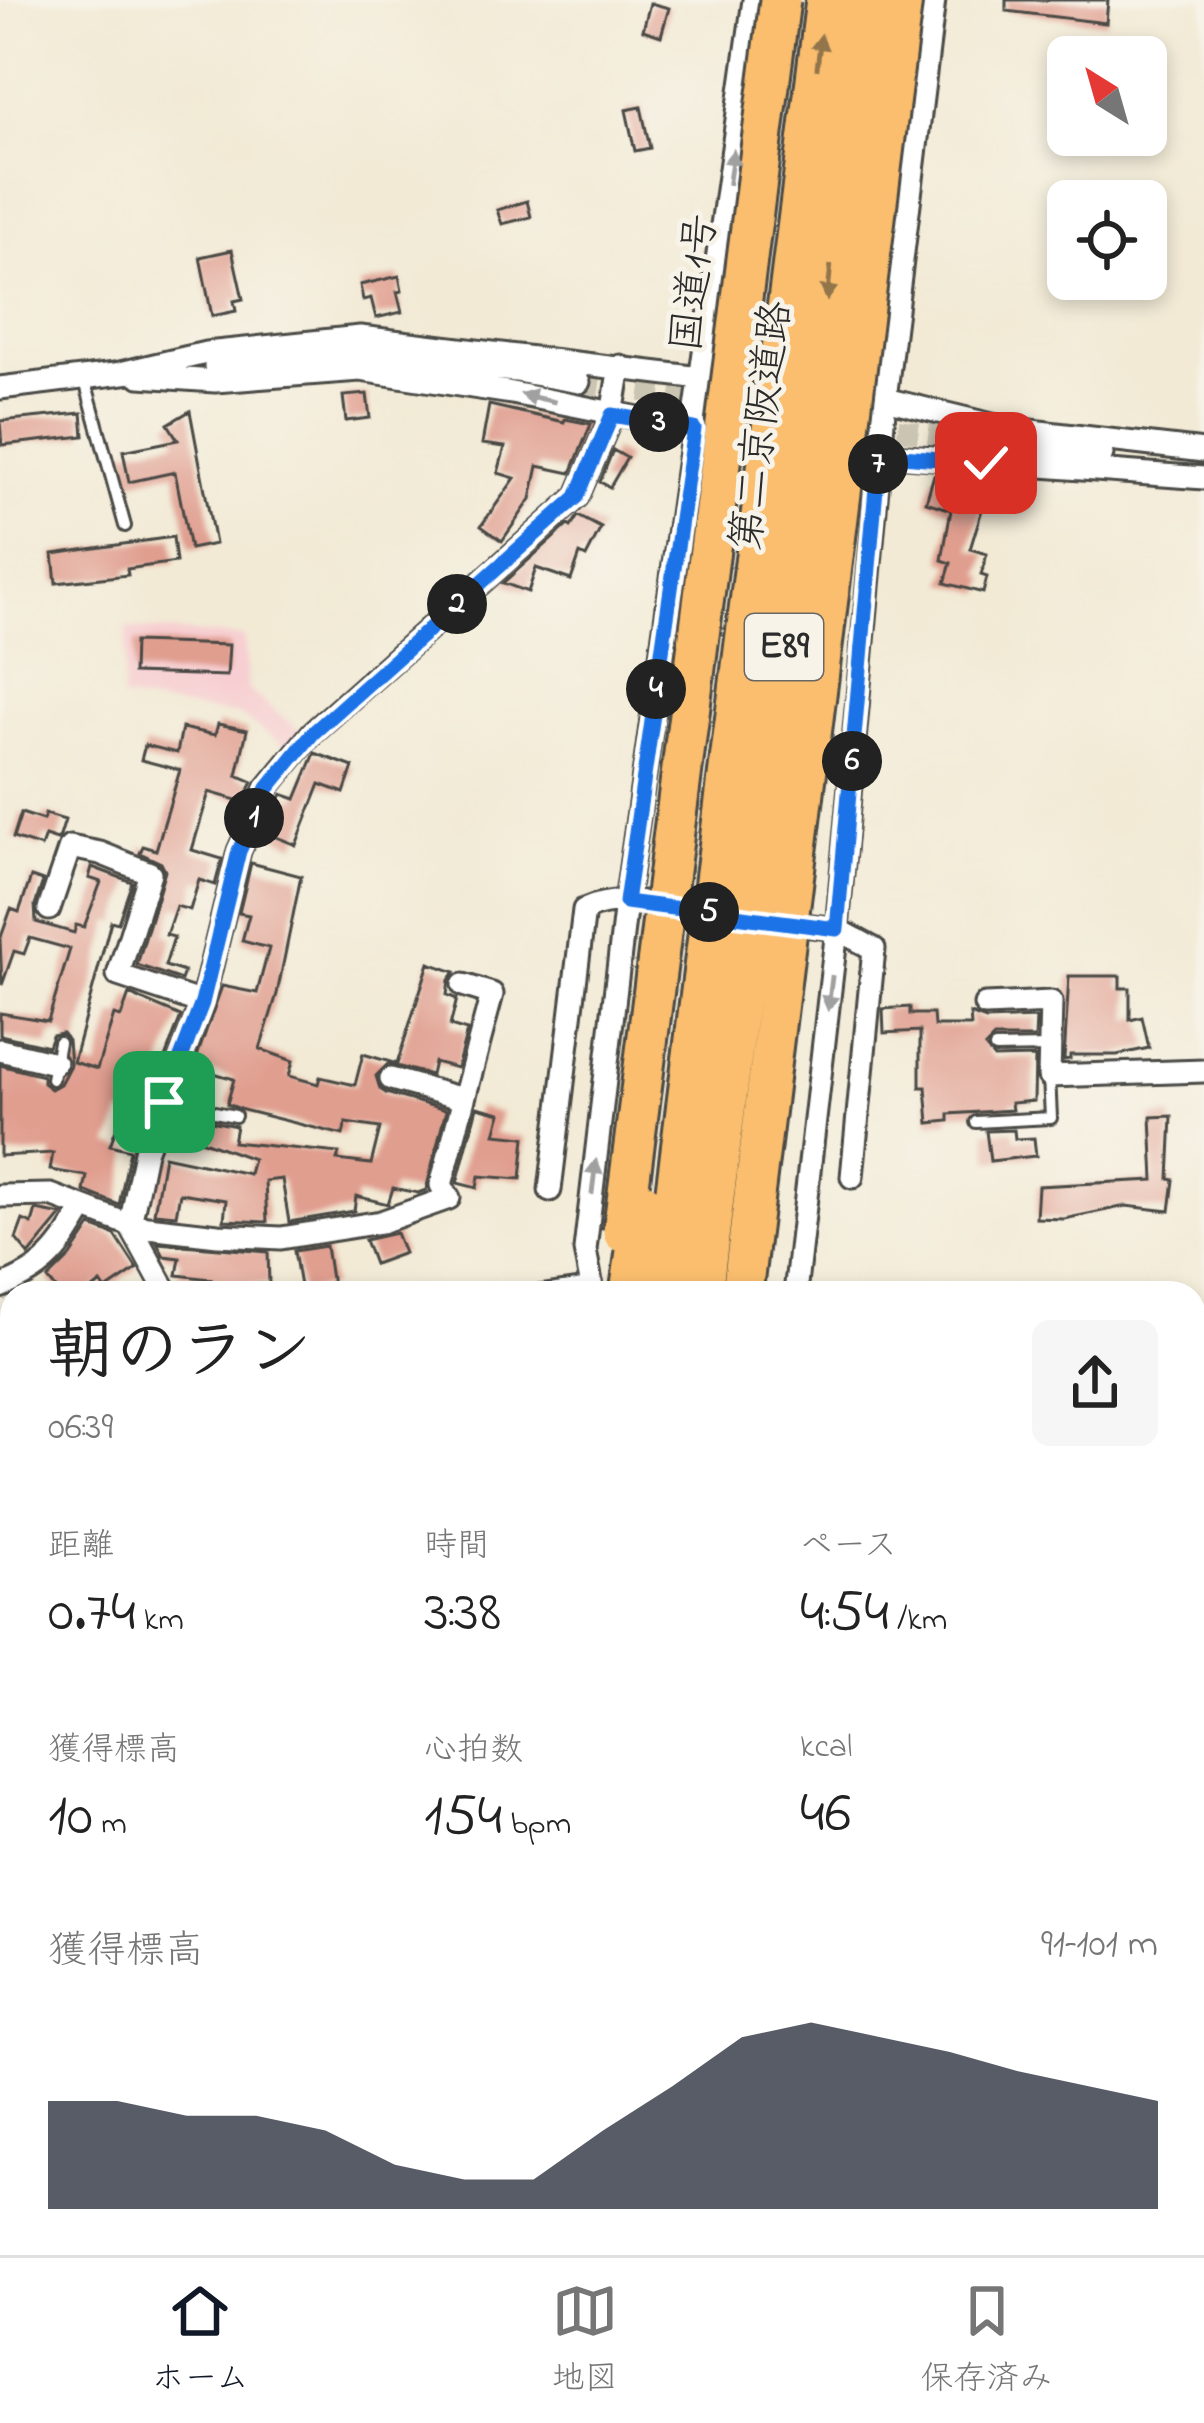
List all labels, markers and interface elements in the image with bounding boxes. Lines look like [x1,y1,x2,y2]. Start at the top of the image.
one-way arrow [810,33,829,70]
north arrow [1047,36,1167,156]
map controls [1047,36,1167,300]
one-way arrow [722,147,741,185]
button: locate [1047,180,1167,300]
street label: 国道1号 [657,210,735,356]
one-way arrow [819,265,838,302]
street label: 第二京阪道路 [717,297,809,555]
one-way arrow [518,388,556,407]
pin: 3 [629,392,689,452]
text: 3 [652,398,666,446]
pin [935,412,1037,514]
icon: check [953,430,1019,496]
pin: 7 [848,434,908,494]
text: 7 [871,440,885,488]
pin: 2 [427,574,487,634]
text: 2 [449,580,465,628]
road number: E89 [745,614,823,680]
pin: 4 [626,659,686,719]
text: 4 [649,665,663,713]
pin: 6 [822,731,882,791]
text: 6 [845,737,859,785]
pin: 1 [224,788,284,848]
text: 1 [249,794,259,842]
pin: 5 [679,882,739,942]
text: 5 [700,888,718,936]
one-way arrow [820,975,839,1013]
pin [113,1051,215,1153]
icon: arrive [131,1069,197,1135]
one-way arrow [584,1158,603,1195]
text: 朝のラン [48,1307,312,1403]
button: share [1032,1320,1158,1446]
text: 06:39 [48,1400,113,1457]
text: 距離 [48,1523,114,1571]
text: 時間 [424,1523,490,1571]
text: ペース [800,1523,897,1571]
text: 0.74 [48,1571,136,1658]
text: 3:38 [424,1571,501,1658]
text: 4:54 [800,1571,889,1658]
text: km [136,1597,184,1645]
text: /km [889,1597,947,1645]
text: kcal [800,1724,852,1772]
text: 獲得標高 [48,1727,180,1775]
text: 心拍数 [424,1727,523,1775]
text: 46 [800,1772,851,1859]
text: 10 [48,1775,93,1862]
text: 154 [424,1775,502,1862]
text: m [93,1801,127,1849]
text: bpm [502,1801,571,1849]
text: 91–101 m [1041,1917,1158,1974]
text: 獲得標高 [48,1924,204,1981]
tab: ホーム [151,2278,249,2404]
tab: 地図 [552,2278,618,2404]
tab: 保存済み [921,2278,1053,2404]

